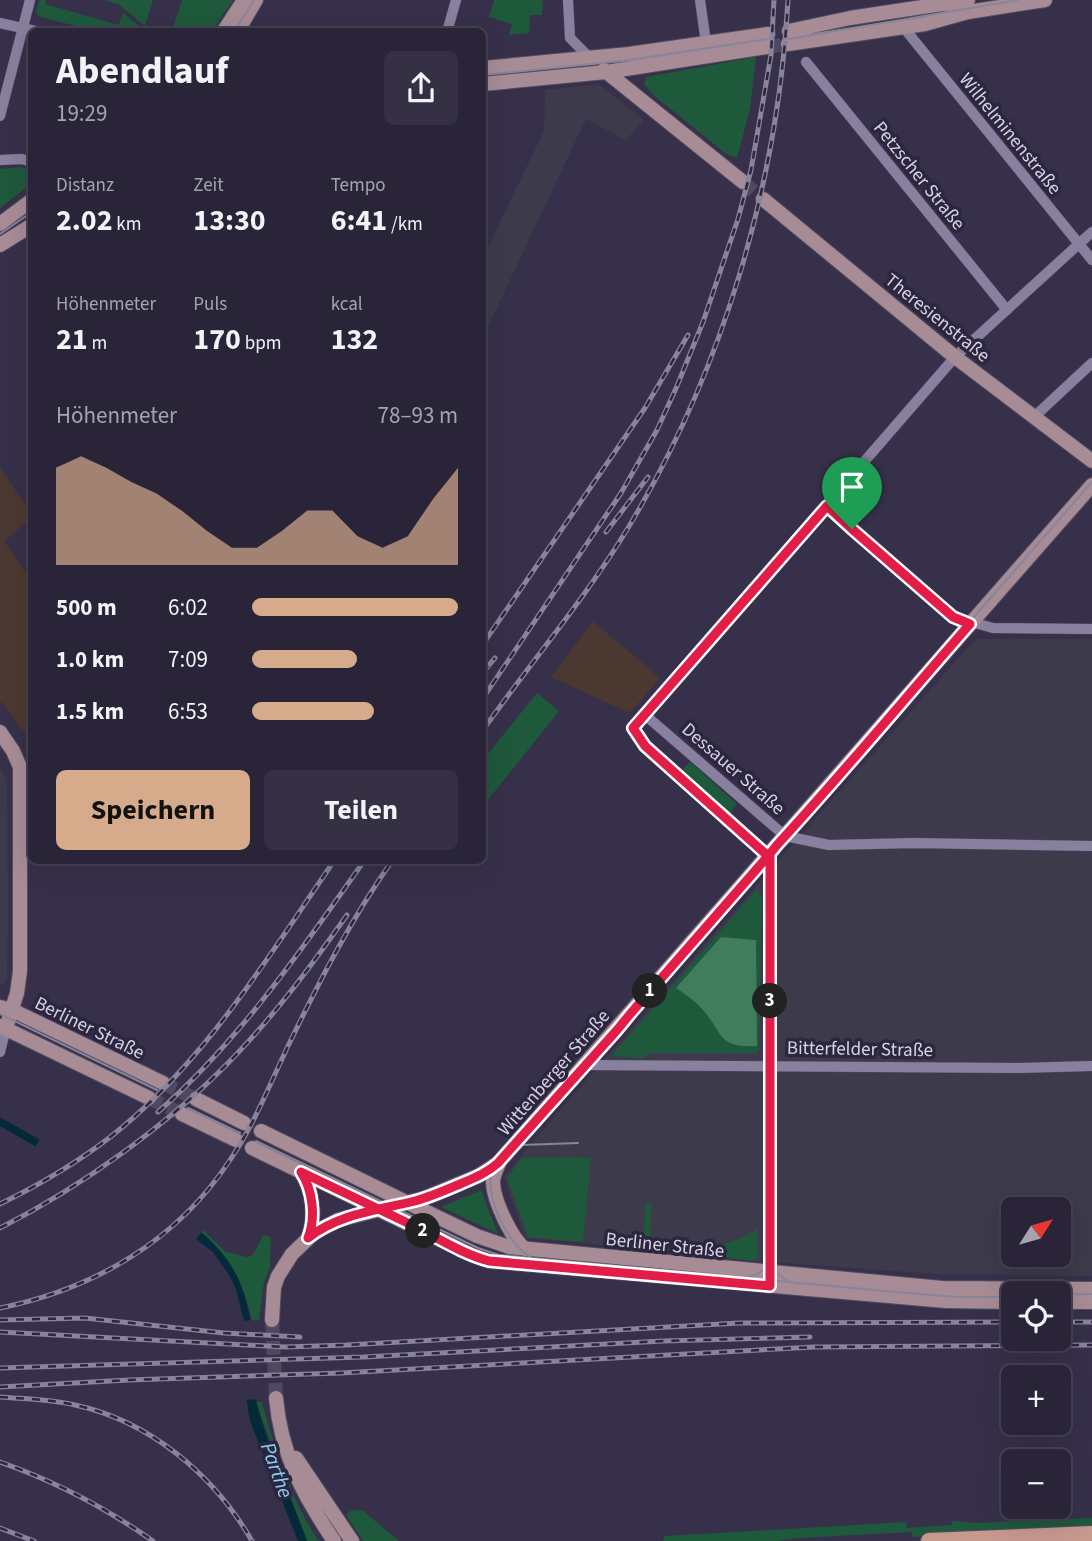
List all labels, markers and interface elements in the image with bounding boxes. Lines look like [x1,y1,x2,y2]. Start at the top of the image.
text: Abendlauf [56,44,228,98]
button: share [384,51,458,125]
street label: Wilhelminenstraße [952,67,1067,201]
text: 19:29 [56,97,107,130]
street label: Petzscher Straße [866,116,971,236]
text: Distanz [56,172,114,199]
text: Zeit [193,172,224,199]
text: Tempo [331,172,386,199]
text: 2.02 [56,199,113,242]
text: 13:30 [193,199,266,242]
text: 6:41 [331,199,387,242]
text: km [113,211,142,238]
text: /km [387,211,423,238]
street label: Theresienstraße [879,267,995,369]
text: Höhenmeter [56,291,156,318]
text: Puls [193,291,227,318]
text: kcal [331,291,363,318]
text: 21 [56,318,88,361]
text: 170 [193,318,241,361]
text: 132 [331,318,378,361]
text: m [88,330,107,357]
text: bpm [241,330,281,357]
text: Höhenmeter [56,399,177,432]
text: 78–93 m [378,399,458,432]
pin [822,457,882,529]
icon: arrive [833,468,871,506]
text: 500 m [56,591,117,624]
text: 6:02 [168,591,208,624]
text: 1.0 km [56,643,124,676]
text: 7:09 [168,643,208,676]
text: 1.5 km [56,695,124,728]
text: 6:53 [168,695,208,728]
street label: Dessauer Straße [675,717,791,822]
button: Speichern [56,770,250,850]
button: Teilen [264,770,458,850]
pin: 1 [632,974,668,1009]
text: 1 [644,977,655,1004]
pin: 3 [752,984,788,1018]
text: 3 [764,987,775,1014]
street label: Berliner Straße [30,990,149,1067]
street label: Wittenberger Straße [492,1004,617,1142]
street label: Bitterfelder Straße [787,1035,933,1064]
north arrow [1001,1197,1071,1267]
map controls [1001,1197,1071,1519]
pin: 2 [406,1214,440,1248]
text: 2 [417,1217,428,1244]
street label: Berliner Straße [604,1226,725,1265]
button: locate [1001,1281,1071,1351]
button: + [1001,1365,1071,1435]
water label: Parthe [253,1438,301,1502]
button: − [1001,1449,1071,1519]

